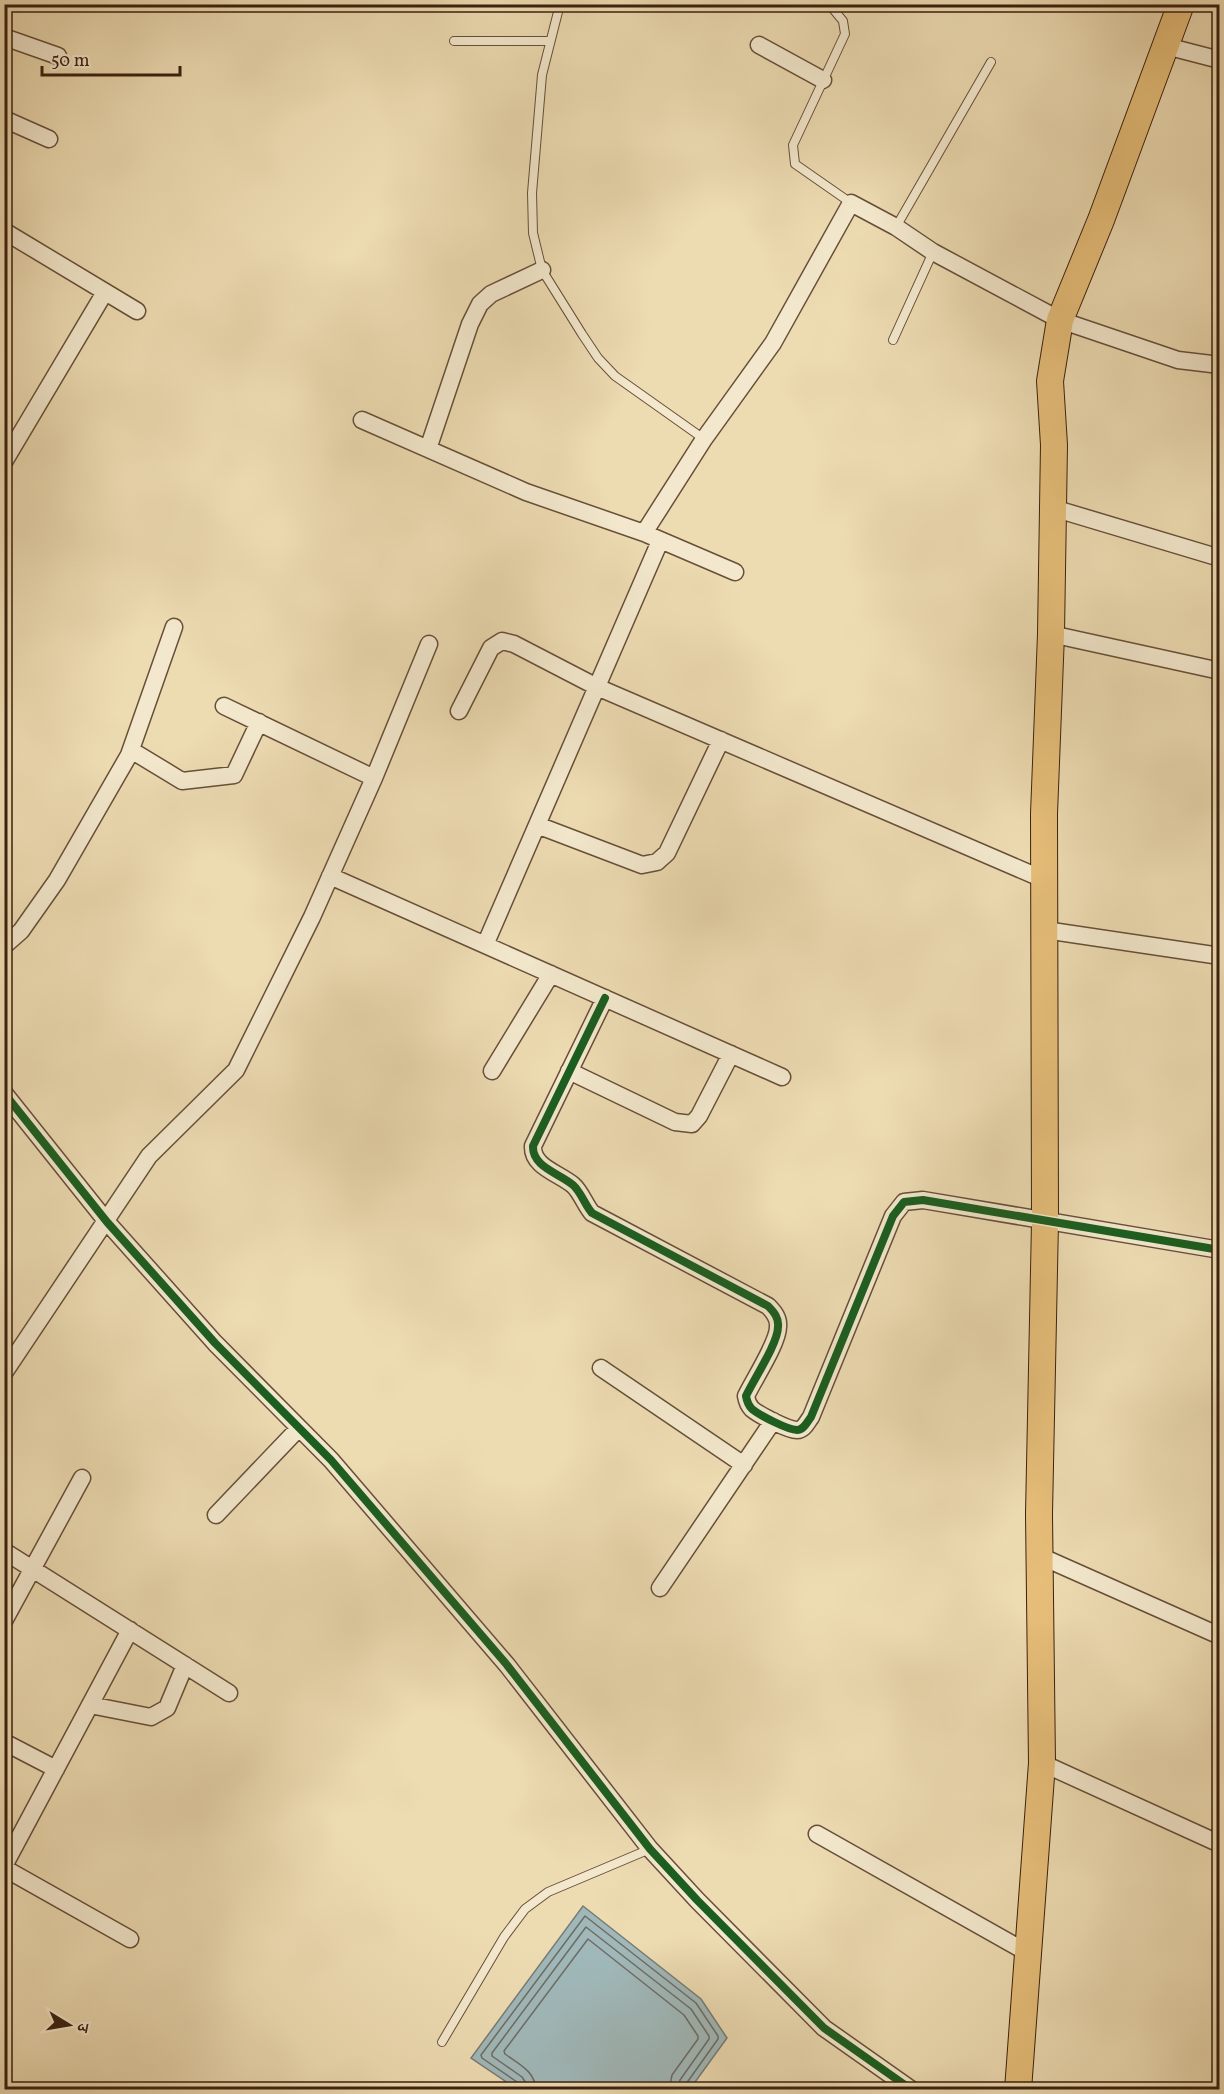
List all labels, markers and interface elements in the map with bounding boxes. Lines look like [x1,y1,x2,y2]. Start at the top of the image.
scale bar [42,39,180,77]
text: 50 m [51,49,90,74]
north arrow [39,1995,99,2055]
text: उ [70,2020,94,2035]

